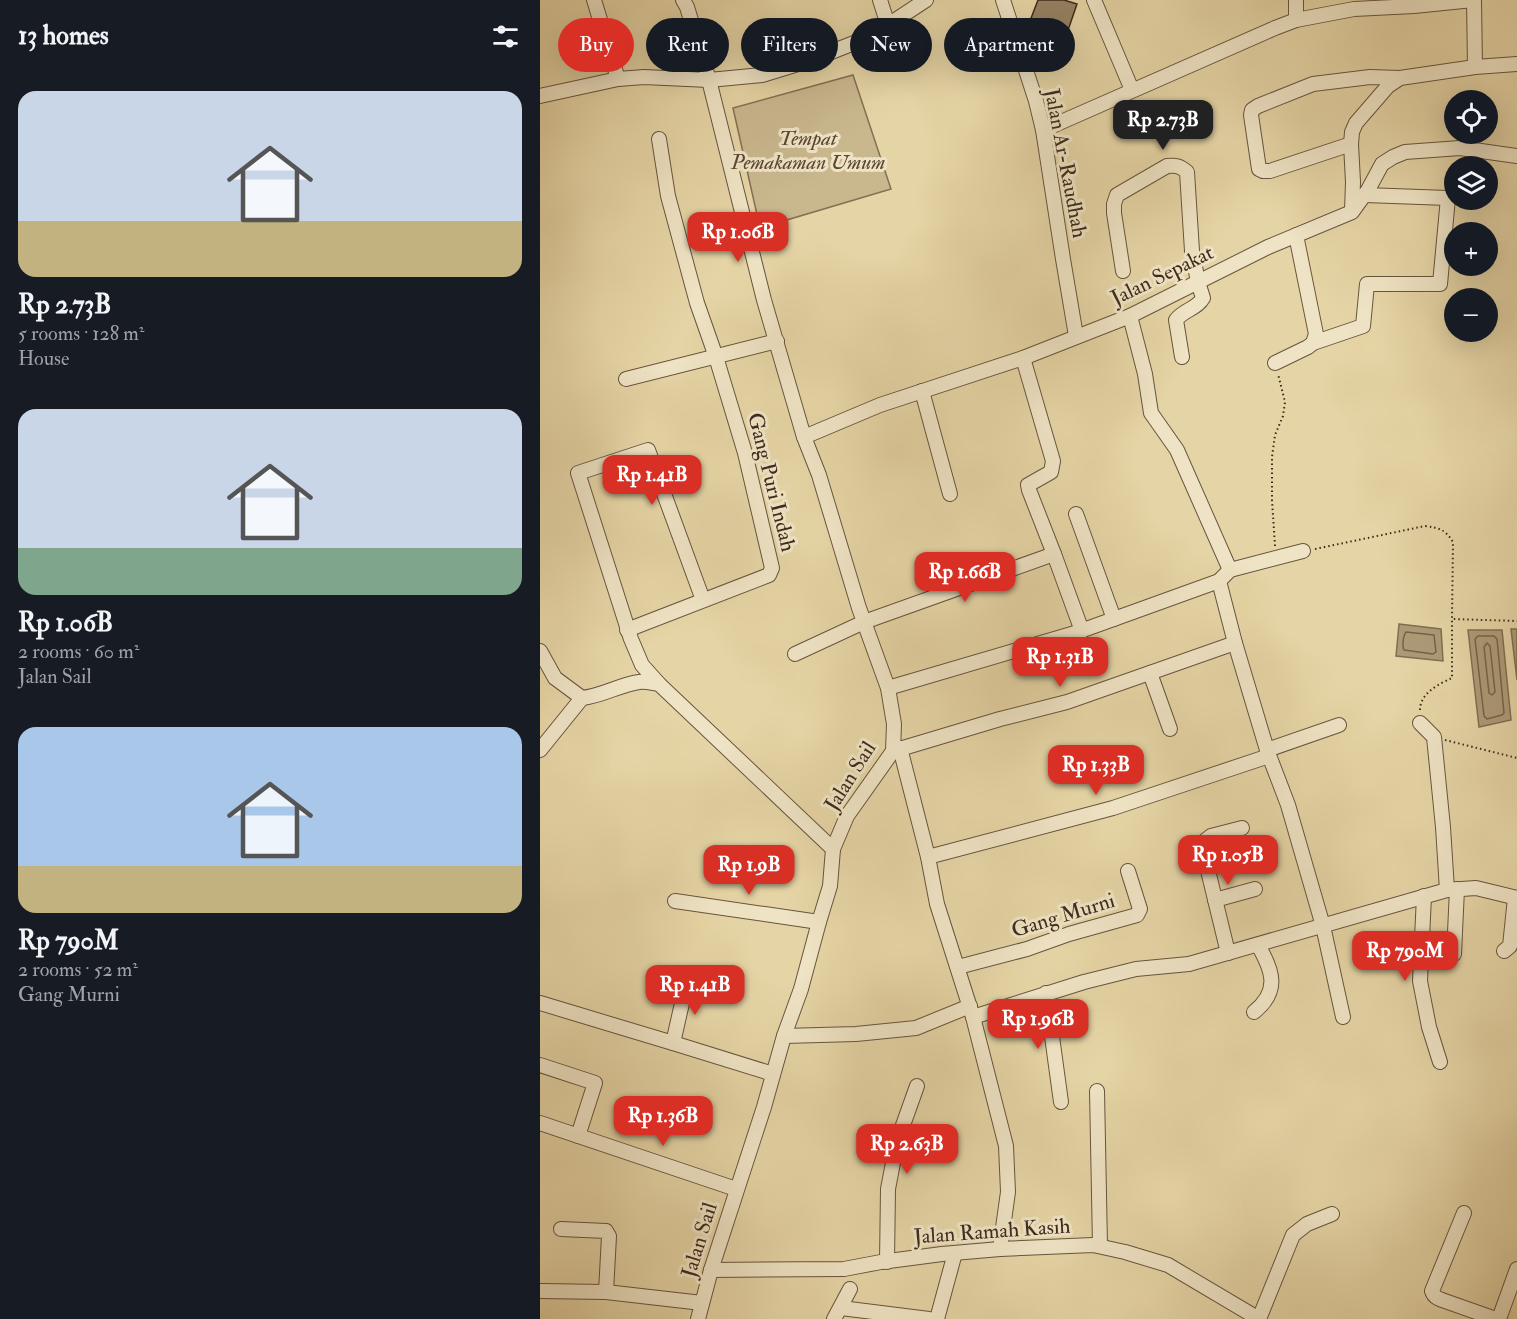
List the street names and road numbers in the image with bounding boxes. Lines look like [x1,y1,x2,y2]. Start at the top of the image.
street label: Jalan Ar-Raudhah [1038,85,1093,240]
street label: Jalan Sepakat [1106,239,1218,312]
street label: Gang Puri Indah [741,410,802,554]
street label: Jalan Sail [818,736,883,817]
street label: Gang Murni [1008,887,1119,944]
street label: Jalan Sail [675,1199,724,1282]
street label: Jalan Ramah Kasih [912,1213,1071,1251]

